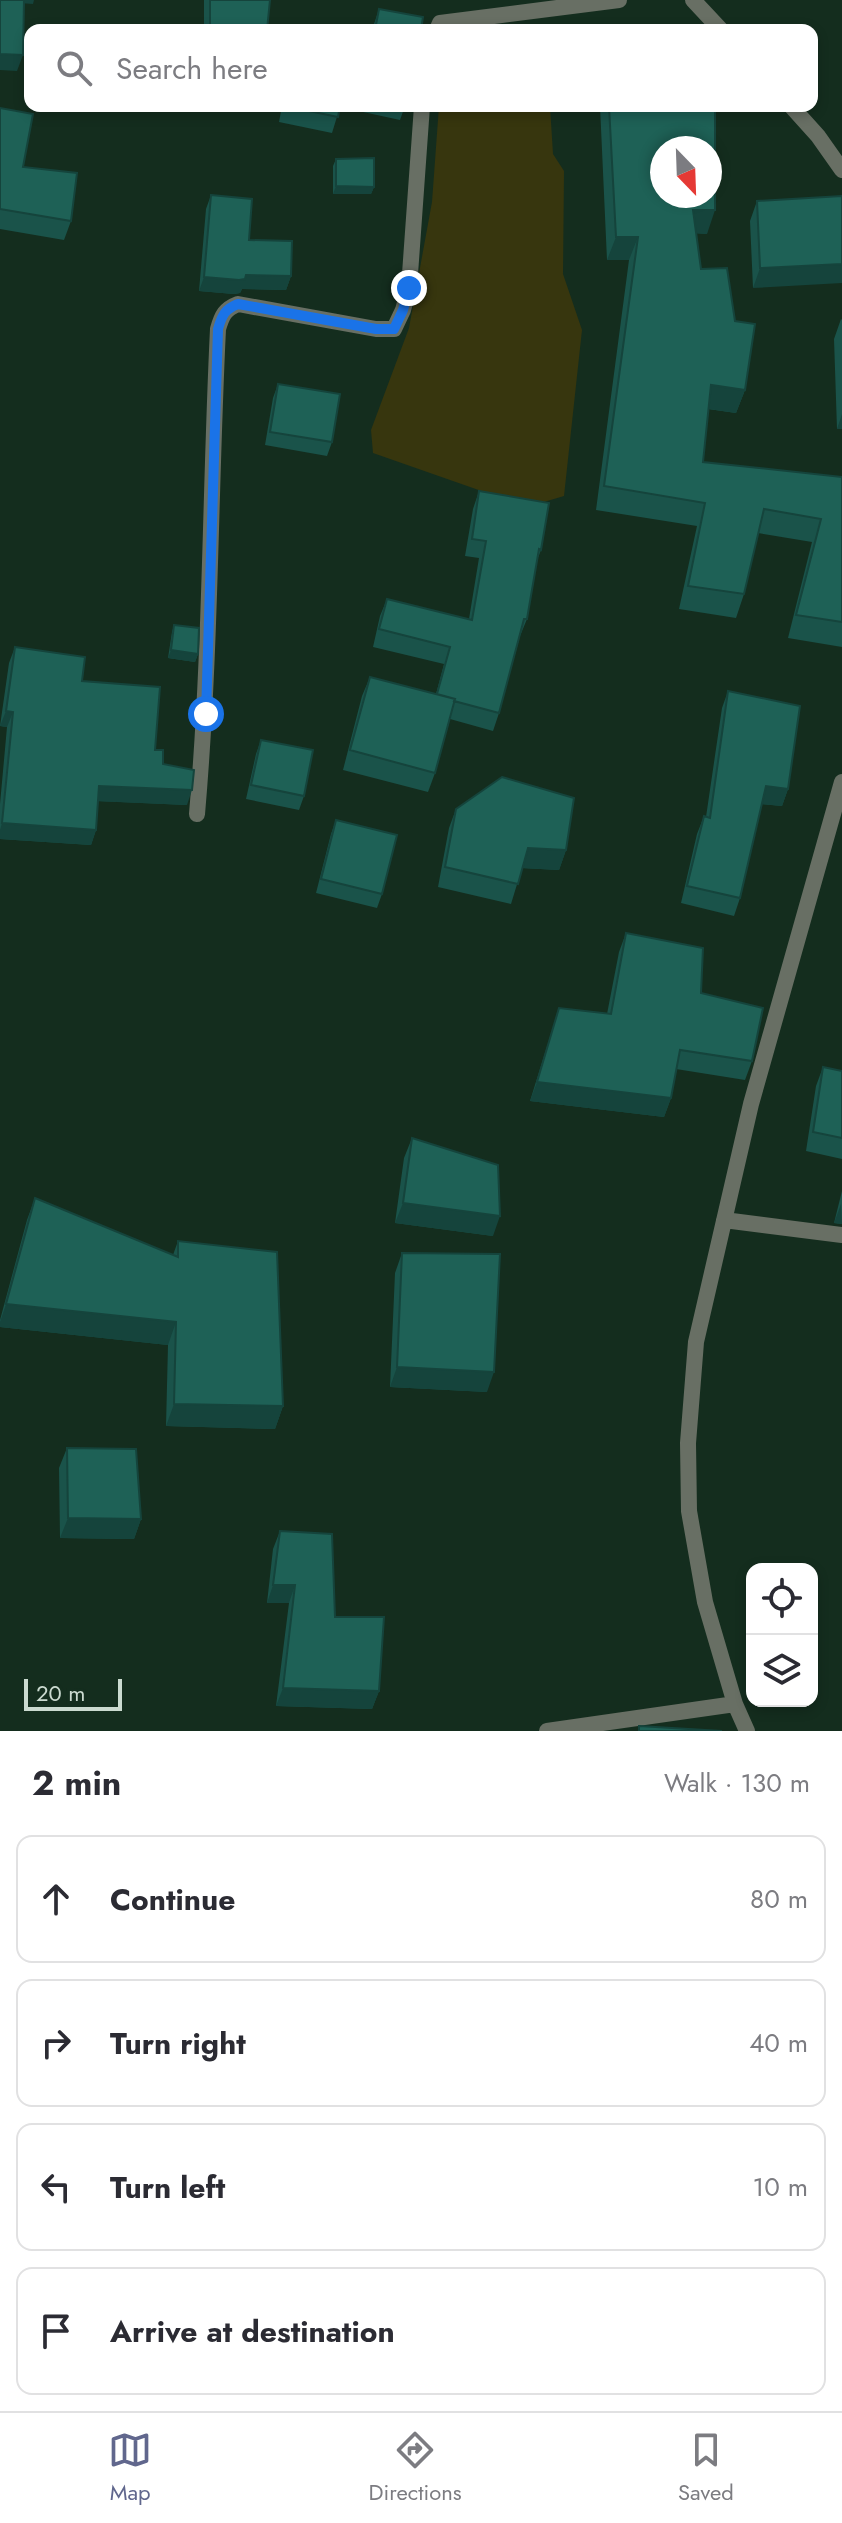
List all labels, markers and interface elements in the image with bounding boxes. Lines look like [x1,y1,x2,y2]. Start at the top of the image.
search box [24,24,818,112]
icon: search [52,46,96,90]
text: Search here [116,47,268,90]
north arrow [650,136,722,208]
route end [391,270,427,306]
route start [188,696,224,732]
map controls [746,1563,818,1707]
button: locate [746,1563,818,1635]
button: layers [746,1635,818,1707]
scale bar [24,1675,122,1711]
text: 20 m [36,1677,85,1709]
text: 2 min [32,1759,121,1808]
text: Walk · 130 m [664,1764,810,1802]
icon: ahead [34,1877,78,1921]
text: Continue [110,1878,236,1921]
text: 80 m [750,1880,808,1918]
icon: right [34,2021,78,2065]
text: Turn right [110,2022,246,2065]
text: 40 m [749,2024,808,2062]
icon: left [34,2165,78,2209]
text: Turn left [110,2166,225,2209]
text: 10 m [753,2168,808,2206]
icon: arrive [34,2309,78,2353]
text: Arrive at destination [110,2310,395,2353]
tab: Map [108,2428,152,2508]
tab: Directions [369,2428,462,2508]
tab: Saved [678,2428,734,2508]

